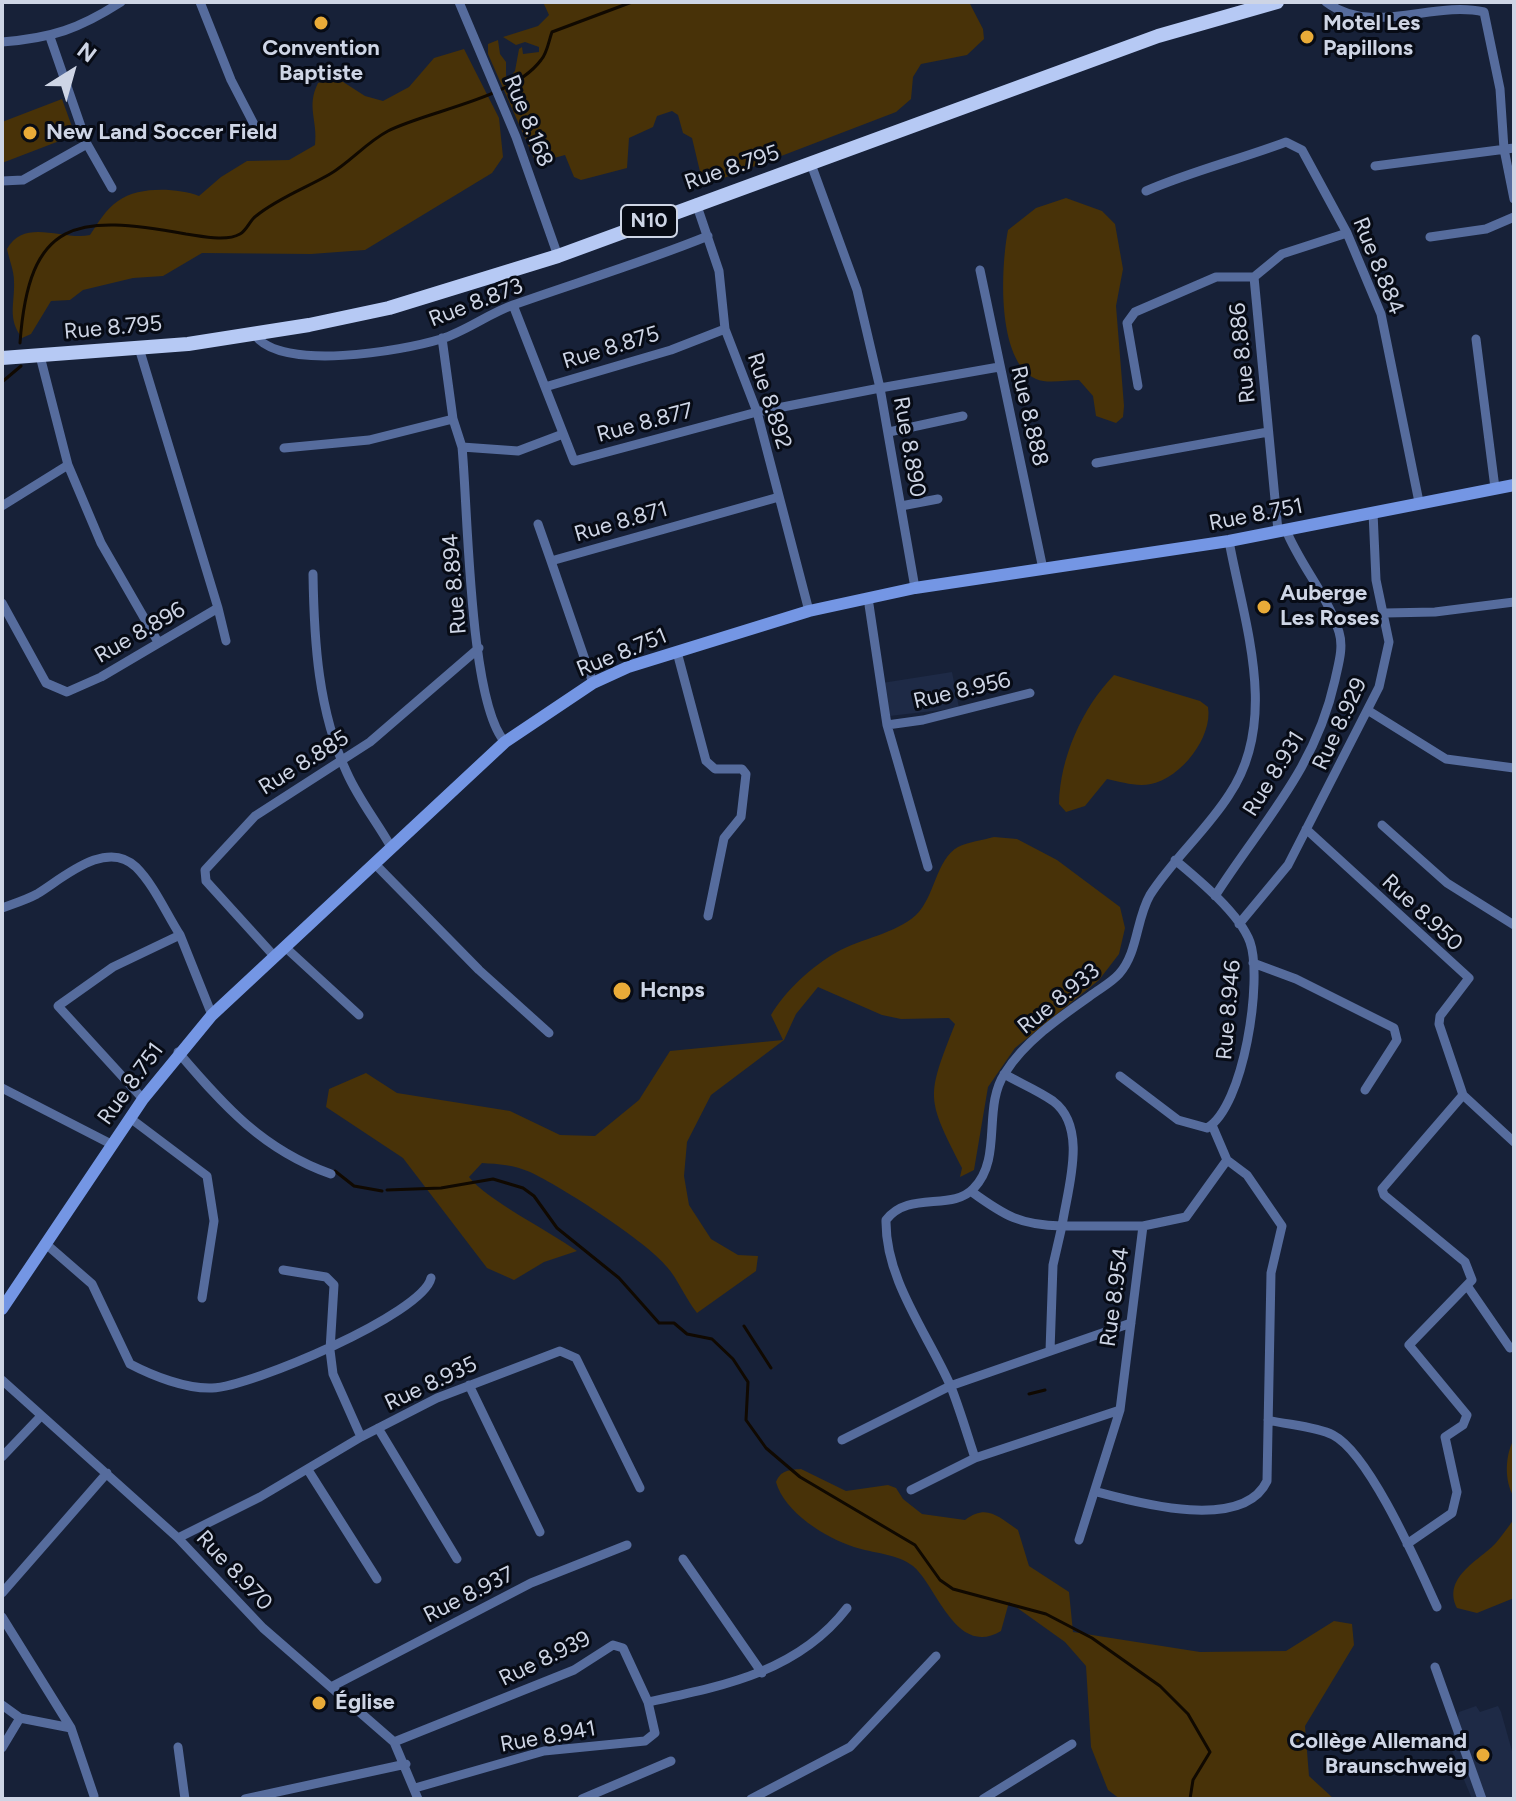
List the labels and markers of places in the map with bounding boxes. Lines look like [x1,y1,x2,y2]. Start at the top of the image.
place label: Motel Les Papillons [1323,11,1420,62]
marker: Convention Baptiste [312,14,330,32]
marker: Motel Les Papillons [1298,28,1316,46]
place label: Convention Baptiste [262,36,380,88]
place label: New Land Soccer Field [46,120,277,146]
marker: New Land Soccer Field [21,124,39,142]
place label: Auberge Les Roses [1280,581,1379,632]
marker: Auberge Les Roses [1255,598,1273,616]
place label: Hcnps [640,978,704,1004]
marker: Hcnps [611,980,633,1002]
place label: Église [335,1690,395,1716]
marker: Église [310,1694,328,1712]
place label: Collège Allemand Braunschweig [1289,1729,1467,1780]
marker: Collège Allemand Braunschweig [1474,1746,1492,1764]

